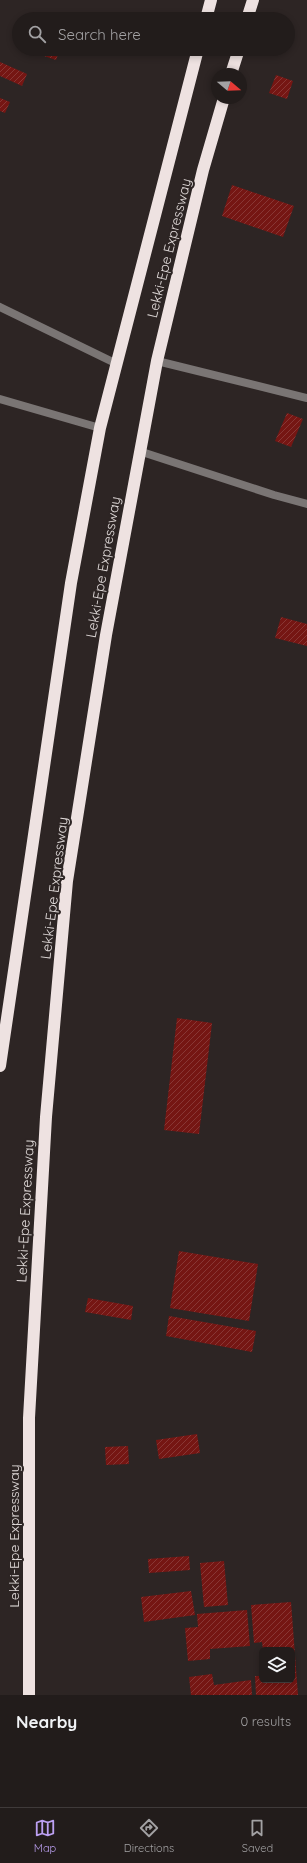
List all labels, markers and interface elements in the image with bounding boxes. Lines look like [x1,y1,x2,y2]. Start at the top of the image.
search box [12,12,295,56]
icon: search [26,23,48,45]
text: Search here [58,25,141,44]
north arrow [211,68,247,104]
street label: Lekki-Epe Expressway [143,176,195,320]
street label: Lekki-Epe Expressway [82,495,124,639]
street label: Lekki-Epe Expressway [36,816,72,960]
street label: Lekki-Epe Expressway [12,1139,38,1283]
street label: Lekki-Epe Expressway [5,1464,23,1608]
map controls [259,1647,295,1683]
button: layers [259,1647,295,1683]
text: Nearby [16,1711,77,1732]
text: 0 results [240,1713,291,1729]
tab: Map [34,1817,56,1855]
tab: Directions [124,1817,174,1855]
tab: Saved [242,1817,273,1855]

